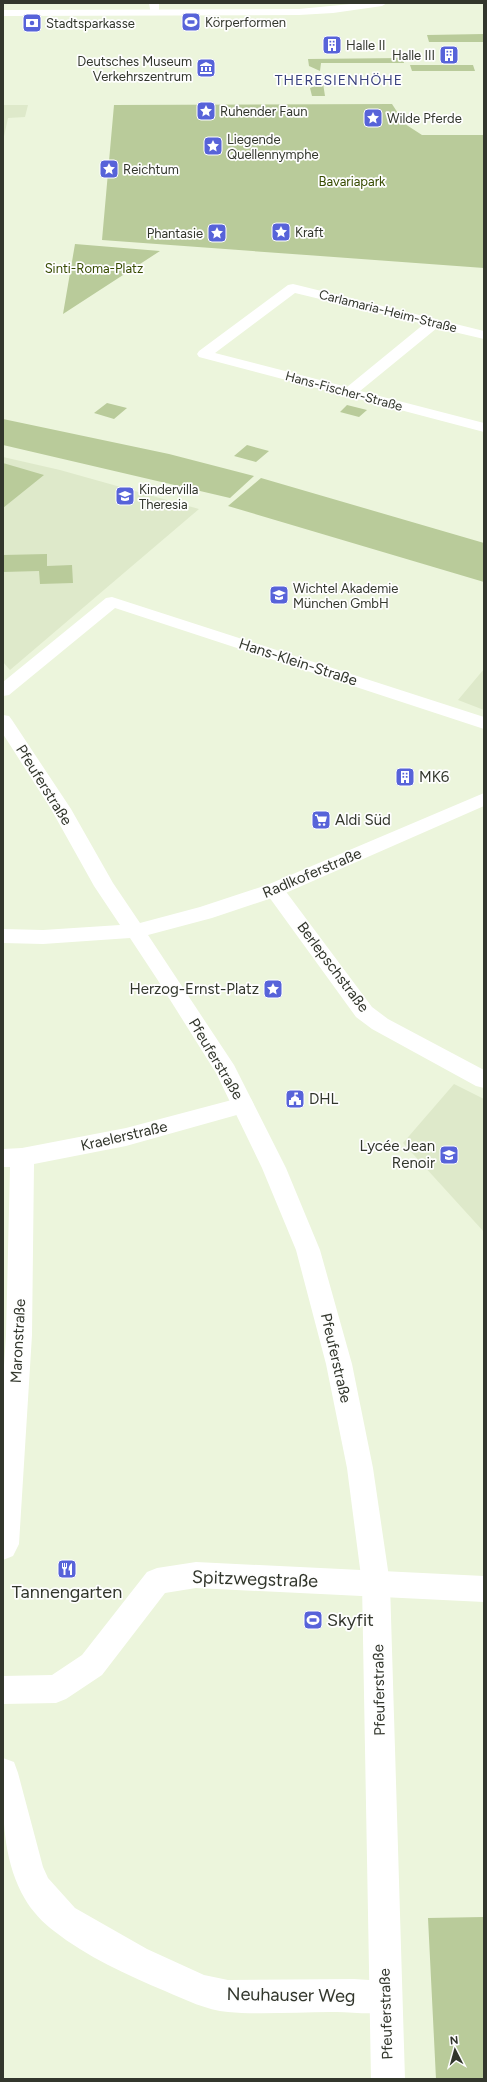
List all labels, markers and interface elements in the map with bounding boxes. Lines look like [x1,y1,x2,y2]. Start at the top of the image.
sports icon: Körperformen [180,11,202,33]
bank icon: Stadtsparkasse [21,12,43,34]
place label: Körperformen [205,15,286,30]
place label: Stadtsparkasse [46,16,135,31]
building icon: Halle II [321,34,343,56]
place label: Halle II [346,38,385,53]
building icon: Halle III [438,44,460,66]
place label: Halle III [392,48,435,63]
place label: Deutsches Museum Verkehrszentrum [77,54,192,84]
museum icon: Deutsches Museum Verkehrszentrum [195,57,217,79]
district label: THERESIENHÖHE [275,72,403,89]
place icon: Ruhender Faun [195,100,217,122]
place label: Ruhender Faun [220,104,307,119]
place icon: Wilde Pferde [362,107,384,129]
place label: Wilde Pferde [387,111,462,126]
place label: Liegende Quellennymphe [227,132,319,162]
place icon: Liegende Quellennymphe [202,135,224,157]
place icon: Reichtum [98,158,120,180]
place label: Reichtum [123,162,179,177]
park label: Bavariapark [319,174,386,189]
place icon: Kraft [270,221,292,243]
place icon: Phantasie [206,222,228,244]
place label: Kraft [295,225,324,240]
place label: Phantasie [147,226,203,241]
park label: Sinti-Roma-Platz [45,261,143,276]
street label: Carlamaria-Heim-Straße [317,287,459,335]
street label: Hans-Fischer-Straße [284,368,404,414]
place label: Kindervilla Theresia [139,482,198,512]
school or university icon: Kindervilla Theresia [114,485,136,507]
place label: Wichtel Akademie München GmbH [293,581,398,611]
school or university icon: Wichtel Akademie München GmbH [268,584,290,606]
street label: Hans-Klein-Straße [236,634,360,690]
street label: Pfeuferstraße [12,741,76,829]
building icon: MK6 [394,766,416,788]
place label: MK6 [419,768,450,786]
supermarket icon: Aldi Süd [310,809,332,831]
place label: Aldi Süd [335,811,391,829]
street label: Radlkoferstraße [260,844,364,902]
street label: Berlepschstraße [293,918,373,1016]
place icon: Herzog-Ernst-Platz [262,978,284,1000]
place label: Herzog-Ernst-Platz [129,980,259,998]
street label: Pfeuferstraße [185,1015,247,1103]
public building icon: DHL [284,1088,306,1110]
place label: DHL [309,1090,339,1108]
street label: Kraelerstraße [79,1117,169,1155]
place label: Lycée Jean Renoir [359,1137,435,1172]
school or university icon: Lycée Jean Renoir [438,1144,460,1166]
street label: Maronstraße [7,1298,29,1384]
street label: Pfeuferstraße [317,1311,355,1405]
restaurant icon: Tannengarten [56,1558,78,1580]
street label: Spitzwegstraße [192,1566,319,1592]
place label: Tannengarten [12,1581,122,1603]
sports icon: Skyfit [302,1609,324,1631]
place label: Skyfit [327,1609,374,1631]
street label: Pfeuferstraße [369,1644,389,1736]
street label: Pfeuferstraße [375,1968,397,2060]
street label: Neuhauser Weg [226,1983,356,2007]
north arrow [435,2030,475,2070]
text: N [449,2034,459,2047]

